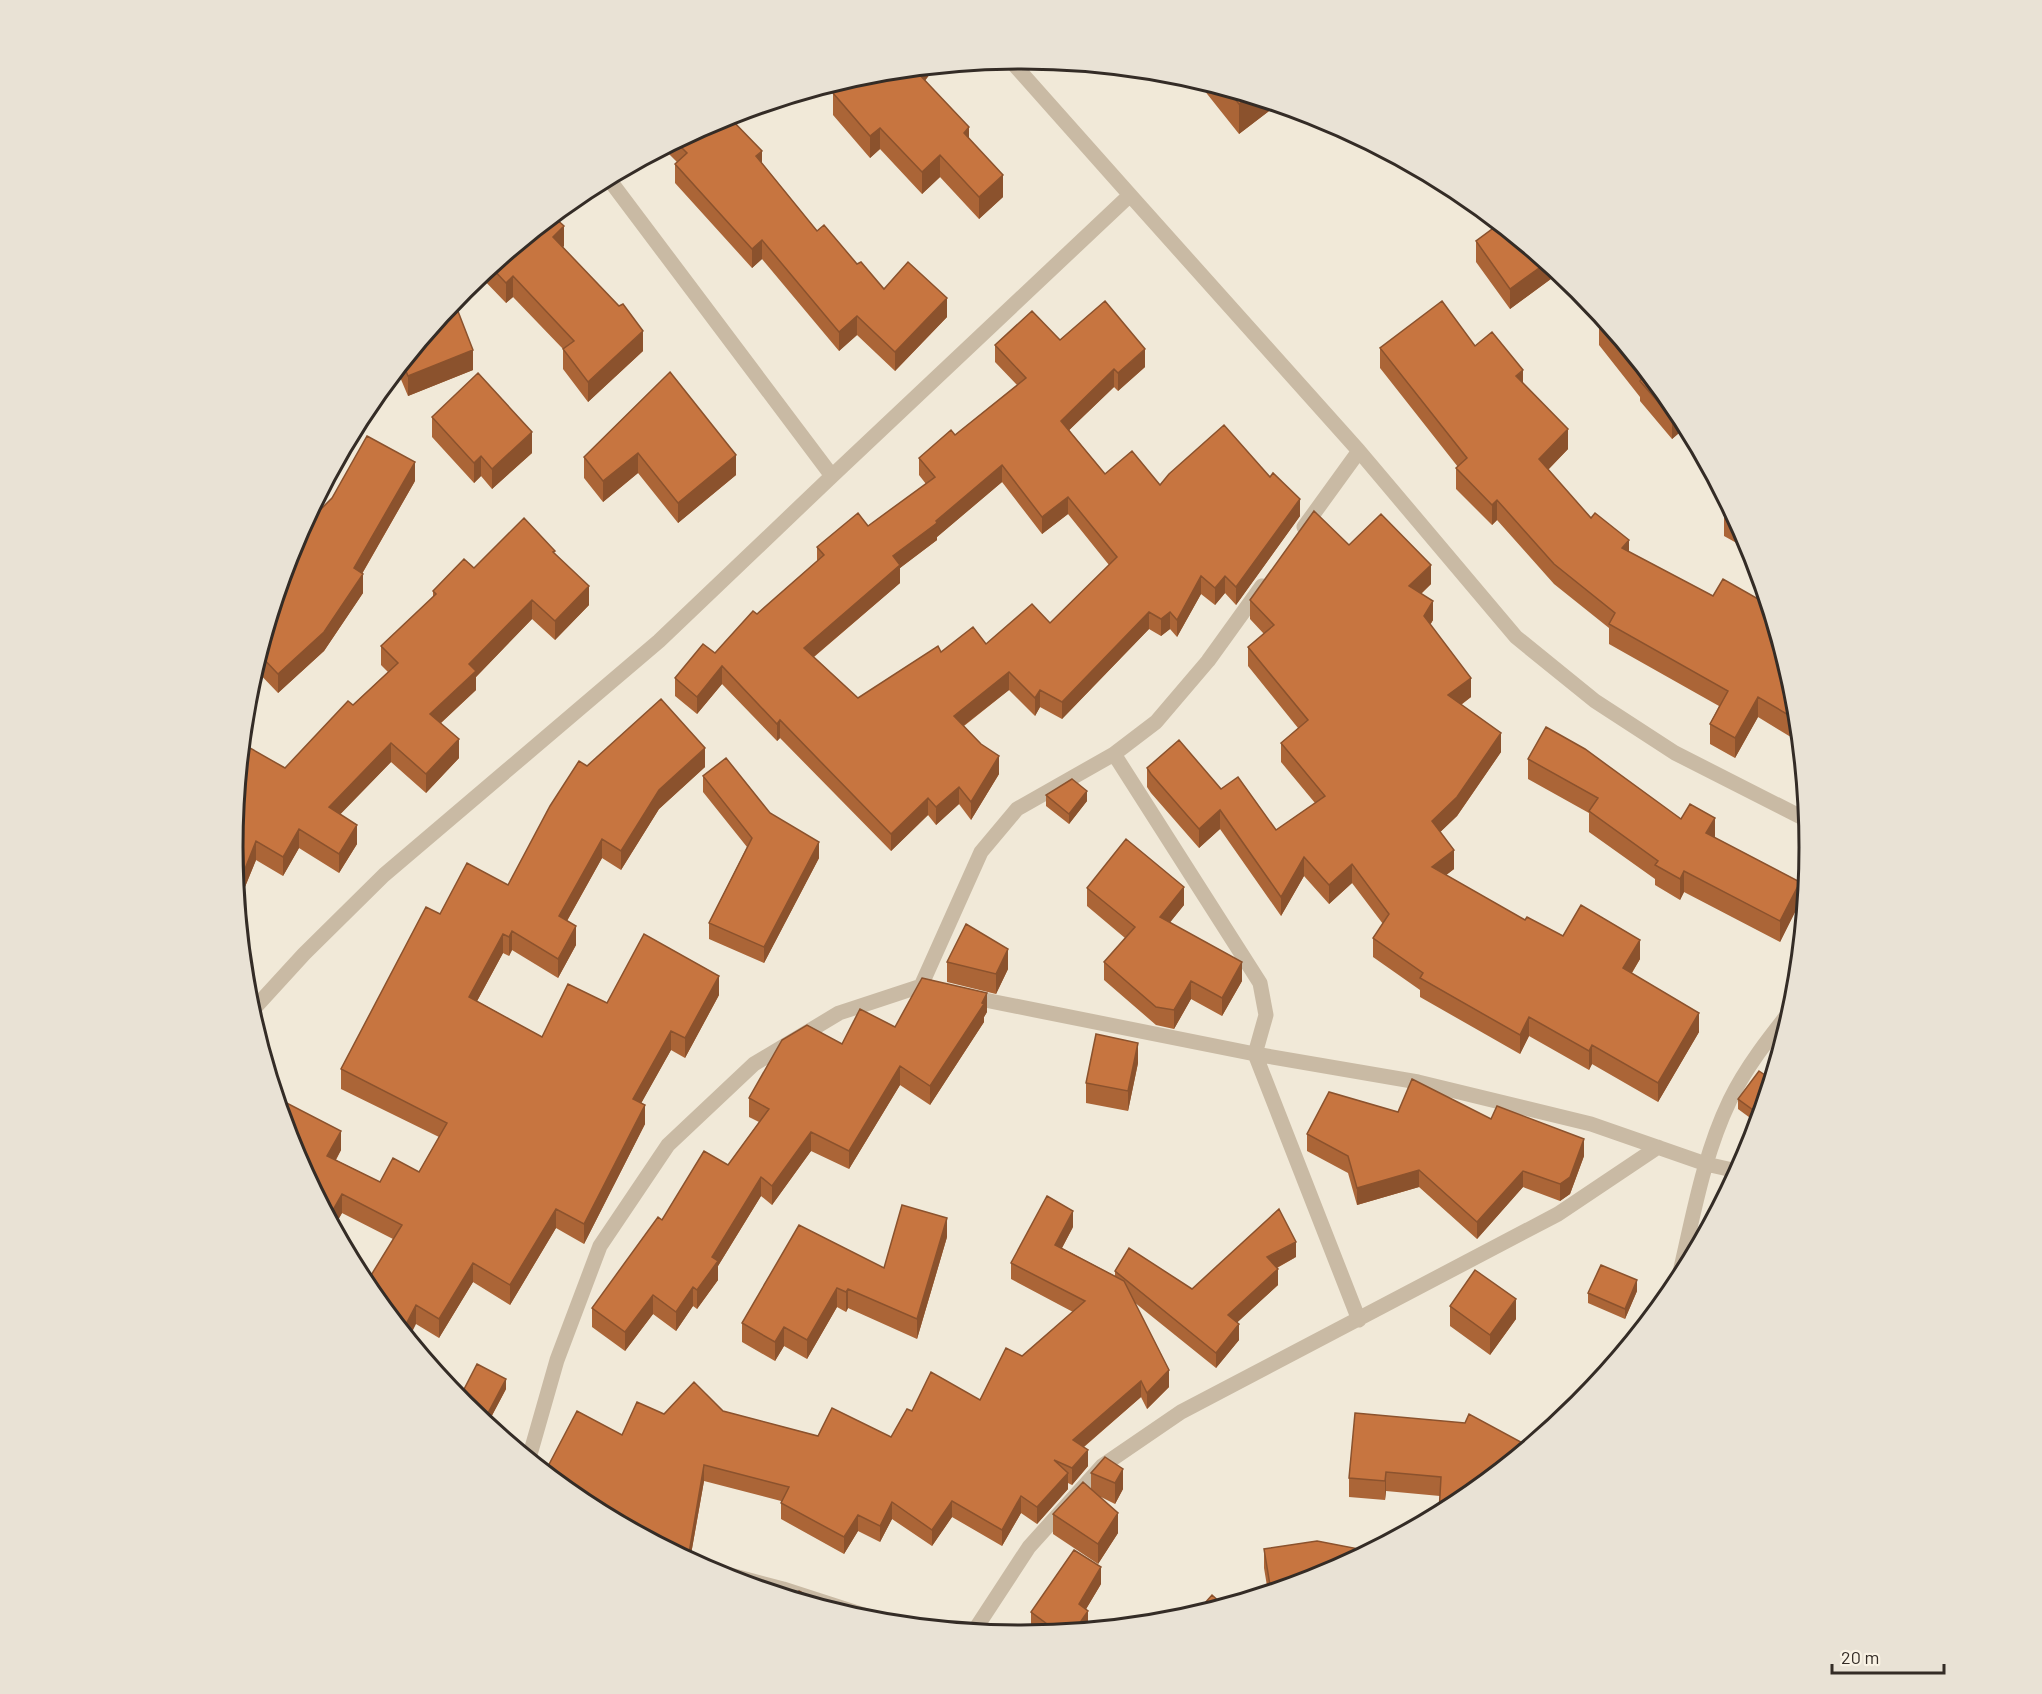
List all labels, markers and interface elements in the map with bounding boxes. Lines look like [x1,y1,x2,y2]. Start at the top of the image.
scale bar [1832,1637,1944,1675]
text: 20 m [1841,1646,1879,1668]

